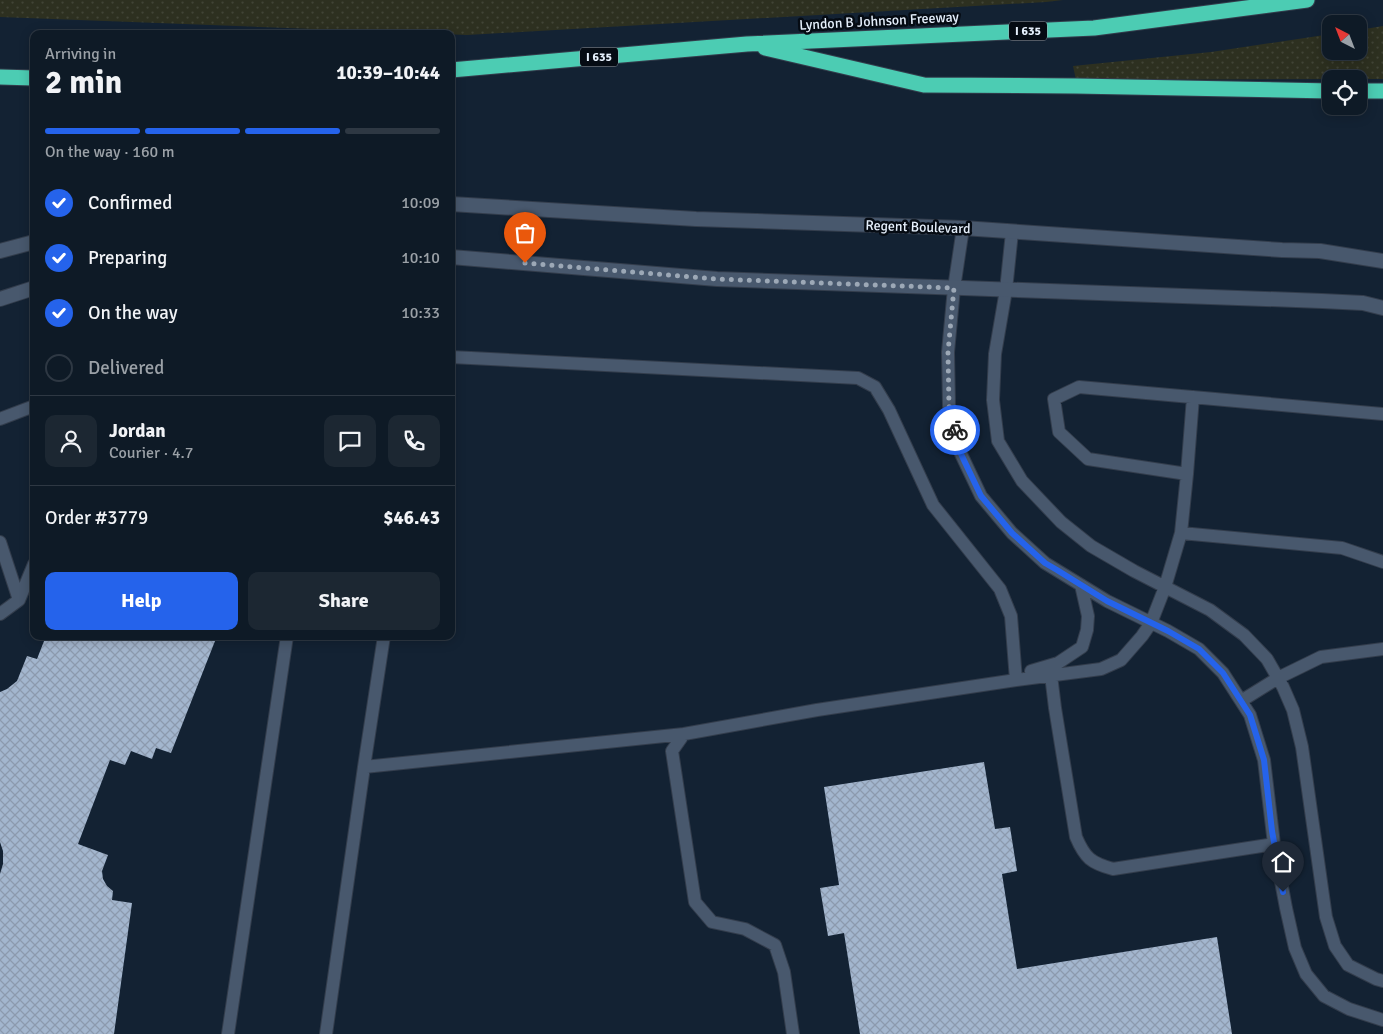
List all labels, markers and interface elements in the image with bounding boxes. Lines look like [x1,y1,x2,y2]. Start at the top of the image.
street label: Lyndon B Johnson Freeway [799,8,960,34]
north arrow [1322,15,1368,60]
map controls [1322,15,1367,115]
road number: I 635 [1009,22,1047,40]
text: Arriving in [45,44,116,64]
road number: I 635 [580,48,618,66]
text: 10:39–10:44 [336,61,440,85]
text: 2 min [45,63,122,102]
button: locate [1322,70,1367,115]
text: On the way · 160 m [45,142,175,162]
icon: check [45,189,73,217]
text: Confirmed [88,191,172,215]
text: 10:09 [401,193,440,213]
pin [504,212,546,263]
street label: Regent Boulevard [865,217,971,237]
icon: bag [511,219,539,247]
icon: check [45,244,73,272]
text: Preparing [88,246,167,270]
text: 10:10 [401,248,440,268]
icon: check [45,299,73,327]
text: On the way [88,301,178,325]
text: 10:33 [401,303,440,323]
text: Delivered [88,356,164,380]
courier [930,405,980,455]
button: person [45,415,97,467]
button: chat [324,415,376,467]
button: phone [388,415,440,467]
icon: bike [941,416,969,444]
text: Jordan [109,419,166,443]
text: Courier · 4.7 [109,443,193,463]
text: Order #3779 [45,506,148,530]
text: $46.43 [383,506,440,530]
button: Help [45,572,238,630]
button: Share [248,572,440,630]
pin [1262,841,1304,892]
icon: home [1269,848,1297,876]

